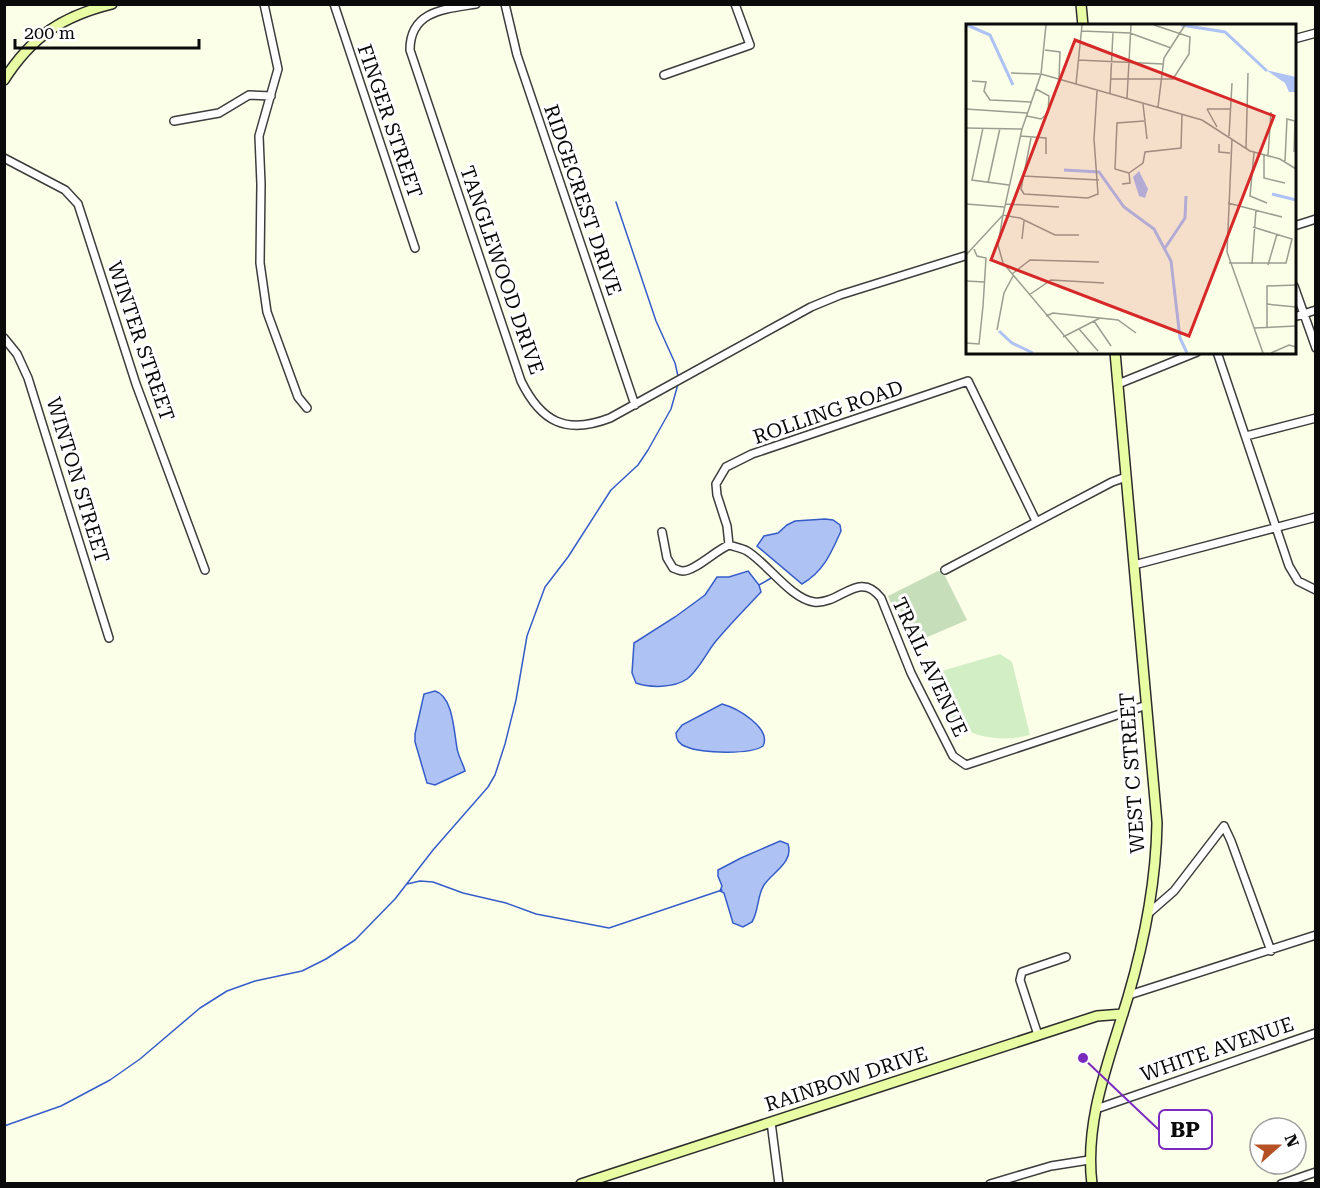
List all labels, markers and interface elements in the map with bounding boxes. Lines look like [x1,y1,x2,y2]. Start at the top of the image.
scale bar [15,12,200,50]
text: 200 m [24,22,75,43]
inset map [966,24,1296,354]
street label: FINGER STREET [352,41,428,201]
street label: RIDGECREST DRIVE [539,101,627,299]
street label: TANGLEWOOD DRIVE [455,162,549,378]
street label: WINTER STREET [102,258,180,424]
street label: ROLLING ROAD [750,375,906,449]
street label: WINTON STREET [41,394,115,566]
street label: TRAIL AVENUE [887,594,973,740]
street label: WEST C STREET [1114,692,1150,854]
street label: WHITE AVENUE [1137,1012,1297,1086]
street label: RAINBOW DRIVE [762,1041,930,1117]
callout: BP [1159,1110,1212,1149]
north arrow [1248,1116,1308,1176]
text: BP [1170,1118,1200,1142]
text: N [1280,1132,1303,1150]

